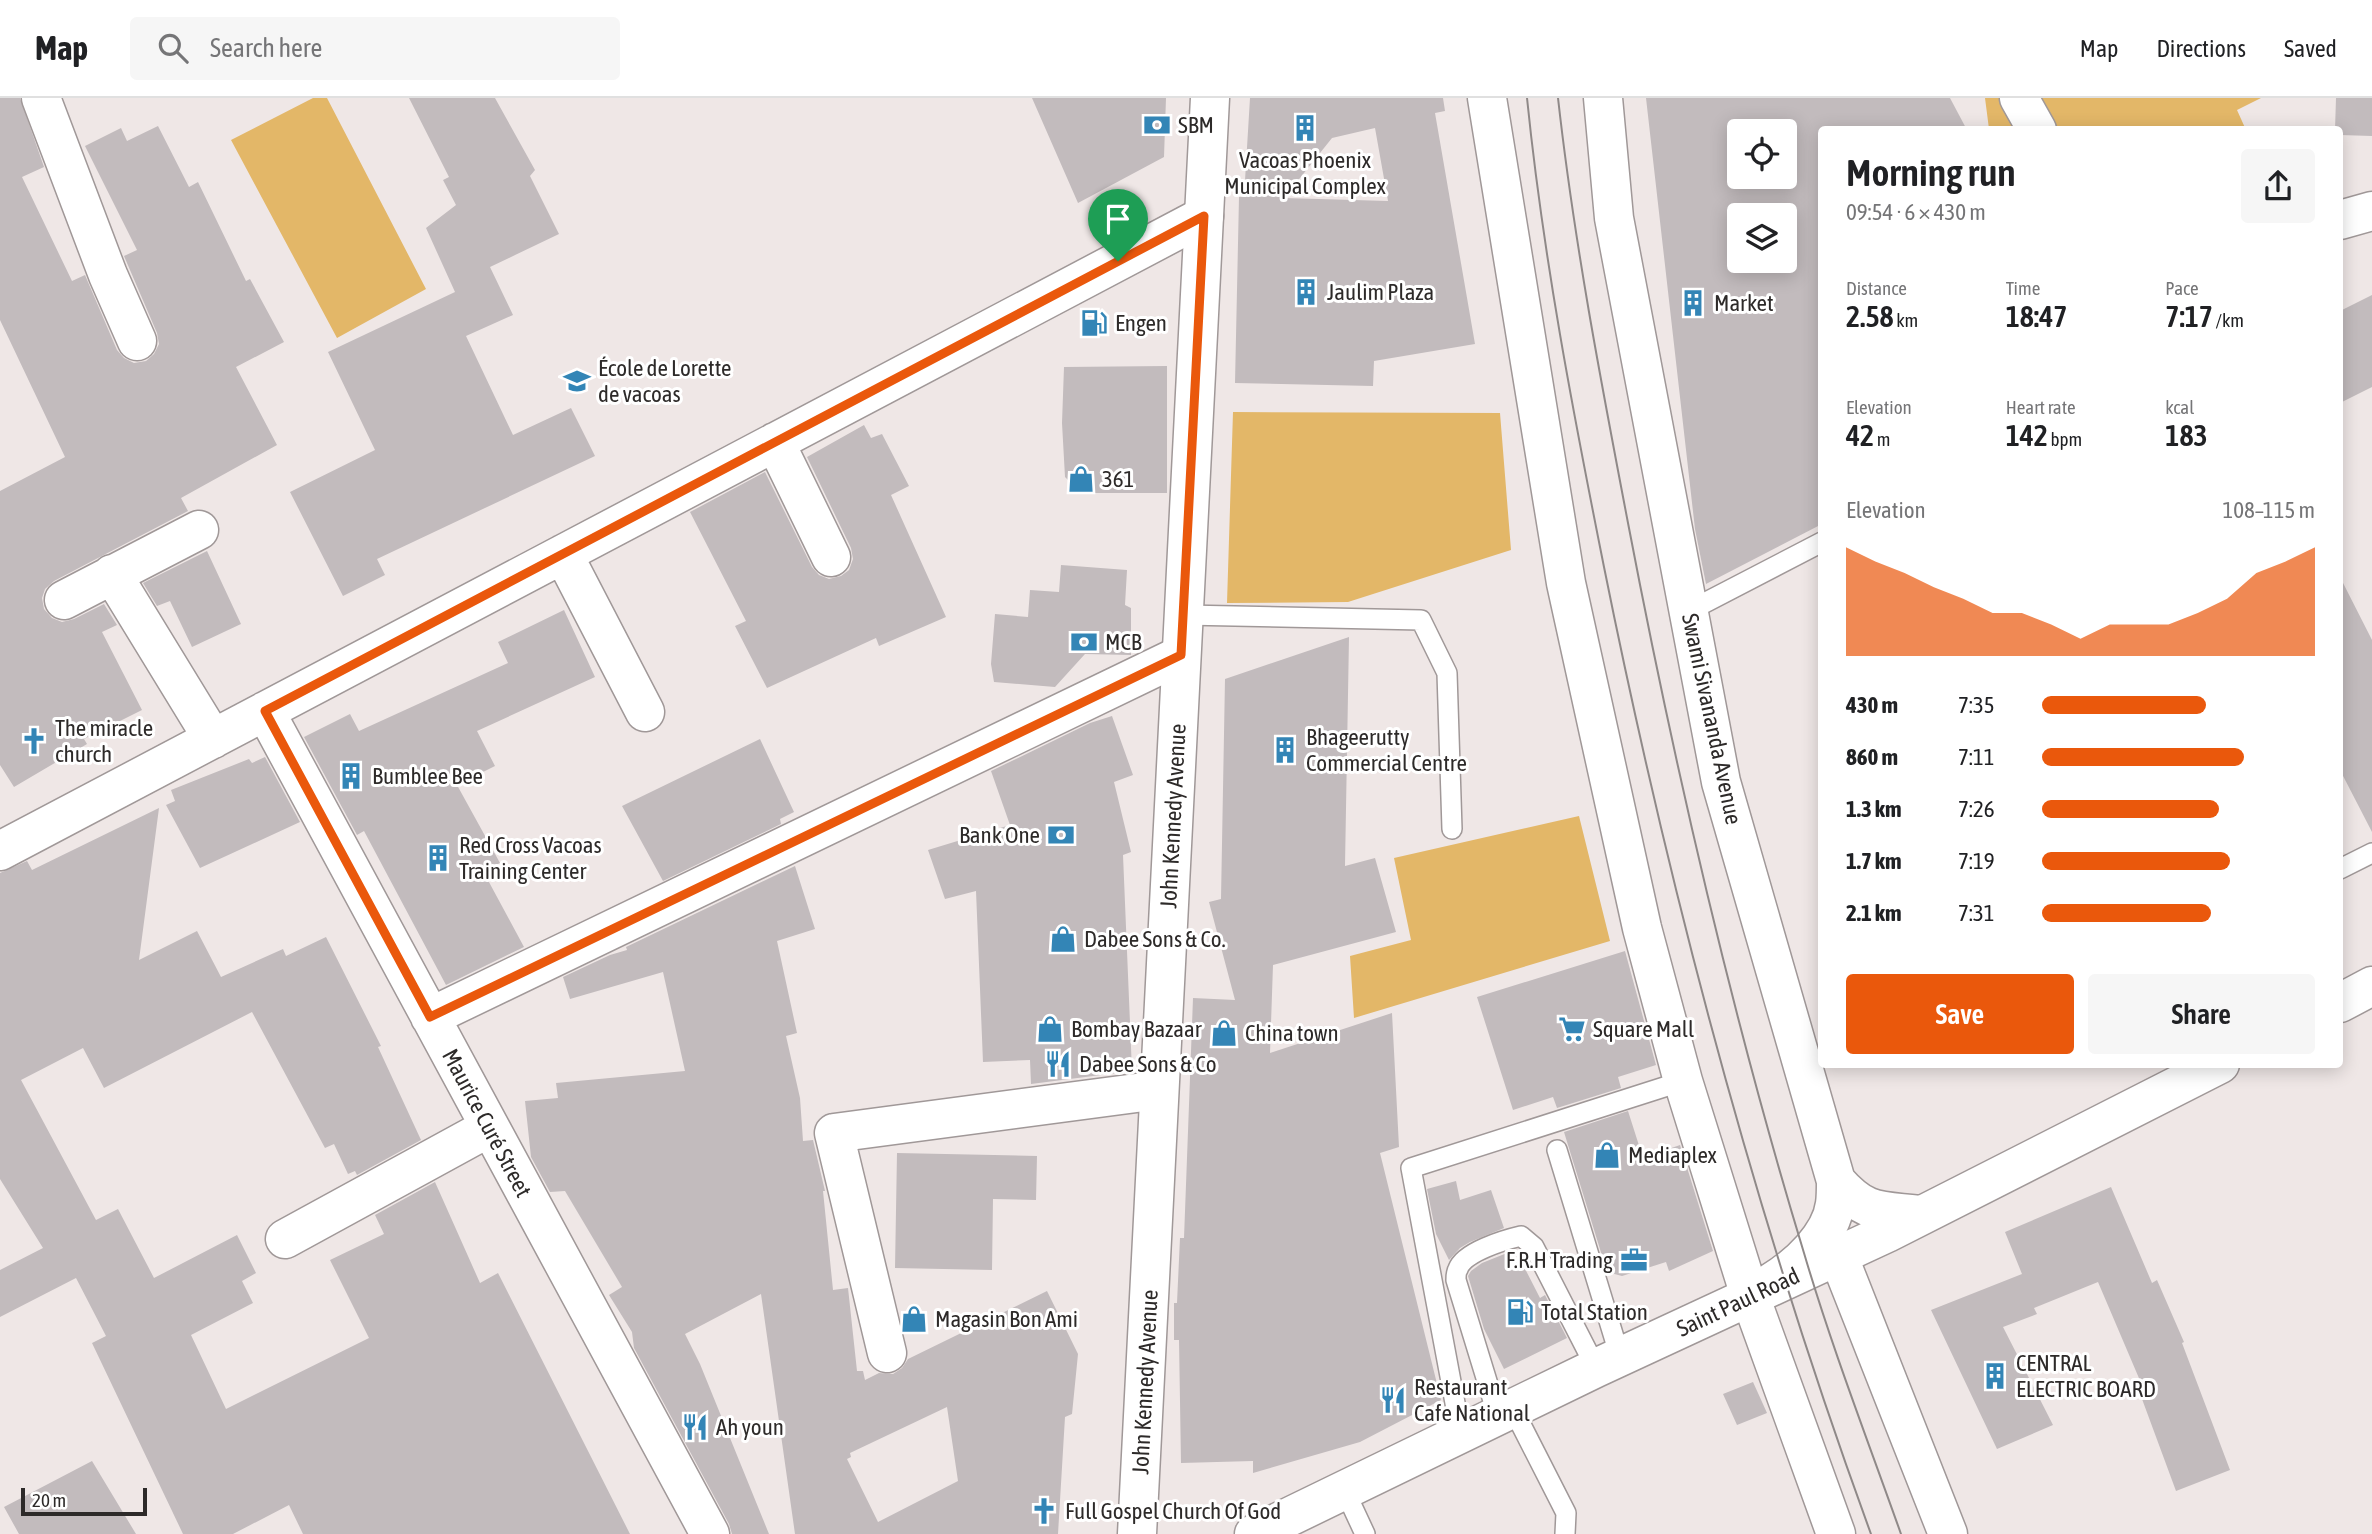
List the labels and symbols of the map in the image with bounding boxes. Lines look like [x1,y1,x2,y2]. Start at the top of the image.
bank icon: SBM [1142,110,1172,140]
place label: SBM [1178,112,1214,138]
building icon: Vacoas Phoenix Municipal Complex [1290,113,1320,143]
place label: Vacoas Phoenix Municipal Complex [1224,147,1386,199]
pin [1088,189,1148,261]
building icon: Jaulim Plaza [1291,277,1321,307]
place label: Jaulim Plaza [1327,279,1434,305]
building icon: Market [1678,288,1708,318]
place label: Market [1714,290,1774,316]
fuel station icon: Engen [1079,308,1109,338]
place label: Engen [1115,310,1167,336]
place label: École de Lorette de vacoas [598,355,731,407]
school or university icon: École de Lorette de vacoas [562,366,592,396]
shop icon: 361 [1066,464,1096,494]
place label: 361 [1102,466,1134,492]
street label: Swami Sivananda Avenue [1677,611,1747,827]
bank icon: MCB [1069,627,1099,657]
place label: MCB [1105,629,1142,655]
place label: The miracle church [55,715,153,767]
street label: John Kennedy Avenue [1155,723,1191,909]
place label: Bhageerutty Commercial Centre [1306,724,1467,776]
church icon: The miracle church [19,726,49,756]
building icon: Bhageerutty Commercial Centre [1270,735,1300,765]
building icon: Bumblee Bee [336,761,366,791]
place label: Bumblee Bee [372,763,483,789]
bank icon: Bank One [1046,820,1076,850]
place label: Bank One [959,822,1040,848]
place label: Red Cross Vacoas Training Center [459,832,602,884]
building icon: Red Cross Vacoas Training Center [423,843,453,873]
shop icon: Dabee Sons & Co. [1048,924,1078,954]
place label: Dabee Sons & Co. [1084,926,1226,952]
shop icon: Bombay Bazaar [1035,1014,1065,1044]
supermarket icon: Square Mall [1557,1014,1587,1044]
place label: Bombay Bazaar [1071,1016,1203,1042]
place label: Square Mall [1593,1016,1694,1042]
shop icon: China town [1209,1018,1239,1048]
place label: China town [1245,1020,1339,1046]
street label: Maurice Curé Street [437,1045,537,1201]
restaurant icon: Dabee Sons & Co [1043,1049,1073,1079]
place label: Dabee Sons & Co [1079,1051,1217,1077]
shop icon: Mediaplex [1592,1140,1622,1170]
place label: Mediaplex [1628,1142,1717,1168]
office icon: F.R.H Trading [1619,1245,1649,1275]
place label: F.R.H Trading [1506,1247,1613,1273]
street label: Saint Paul Road [1673,1262,1803,1342]
street label: John Kennedy Avenue [1127,1289,1163,1475]
fuel station icon: Total Station [1505,1297,1535,1327]
place label: Total Station [1541,1299,1648,1325]
shop icon: Magasin Bon Ami [899,1304,929,1334]
place label: Magasin Bon Ami [935,1306,1078,1332]
place label: CENTRAL ELECTRIC BOARD [2016,1350,2156,1402]
building icon: CENTRAL ELECTRIC BOARD [1980,1361,2010,1391]
place label: Restaurant Cafe National [1414,1374,1530,1426]
restaurant icon: Restaurant Cafe National [1378,1385,1408,1415]
restaurant icon: Ah youn [680,1412,710,1442]
place label: Ah youn [716,1414,784,1440]
scale bar [21,1485,147,1517]
church icon: Full Gospel Church Of God [1029,1496,1059,1526]
place label: Full Gospel Church Of God [1065,1498,1281,1524]

